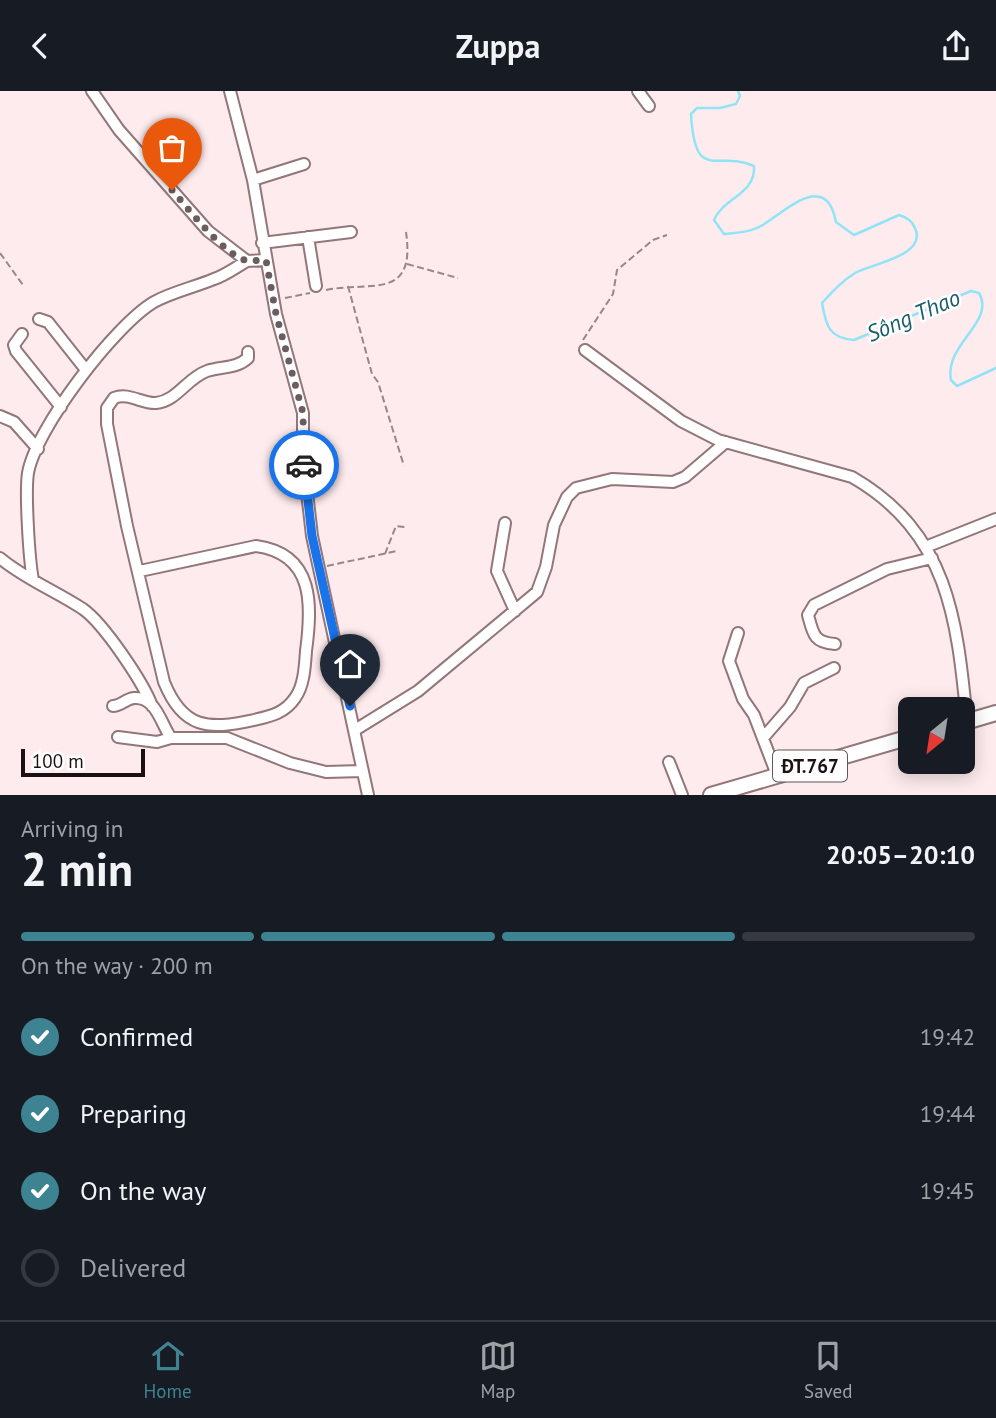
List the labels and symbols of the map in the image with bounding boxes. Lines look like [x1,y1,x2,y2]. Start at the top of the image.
pin [142,118,202,190]
water label: Sông Thao [862,282,964,348]
courier [269,430,339,500]
pin [320,634,380,706]
north arrow [898,697,975,773]
scale bar [21,746,145,778]
road number: ĐT.767 [773,751,847,781]

